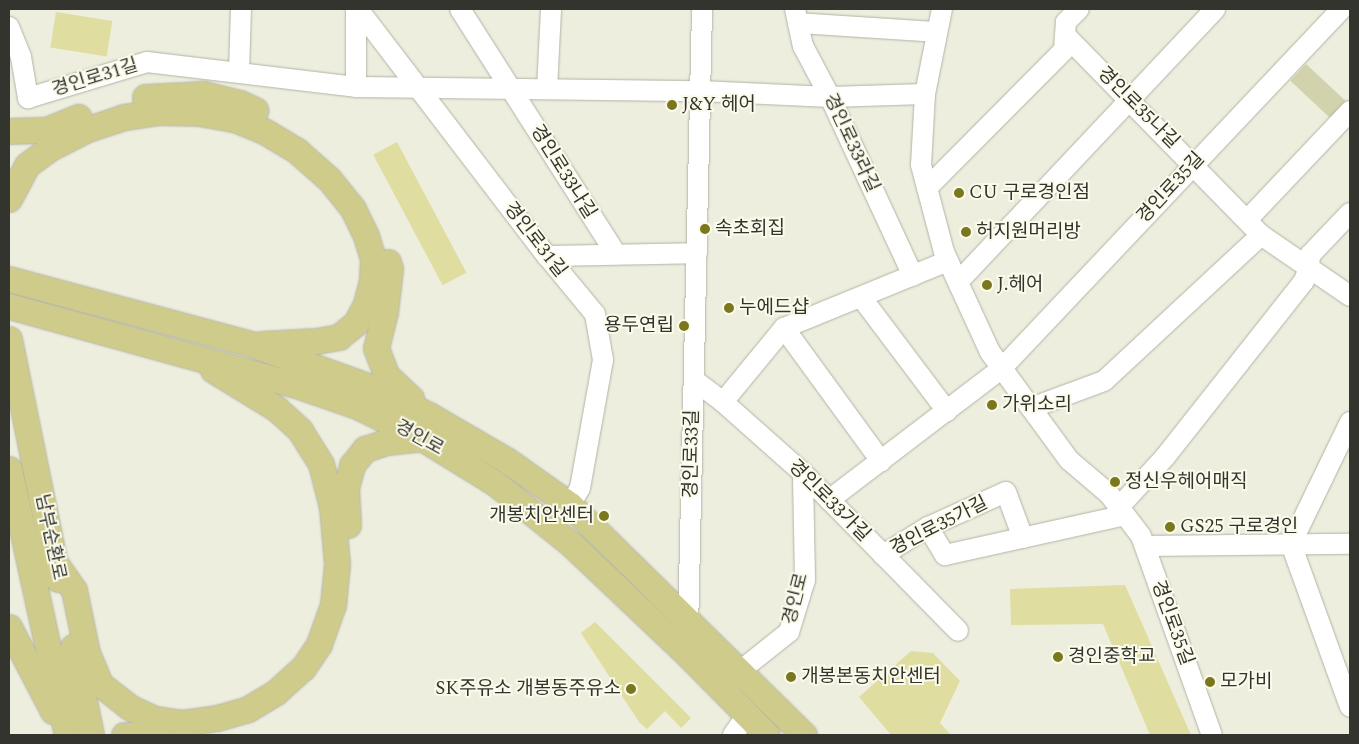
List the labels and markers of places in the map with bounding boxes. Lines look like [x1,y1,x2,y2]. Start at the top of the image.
place label: J&Y 헤어 [682,94,756,116]
marker: J&Y 헤어 [666,99,678,111]
place label: CU 구로경인점 [969,182,1090,204]
marker: CU 구로경인점 [953,187,965,199]
place label: 속초회집 [715,218,785,240]
place label: 허지원머리방 [976,221,1081,243]
marker: 속초회집 [699,223,711,235]
marker: 허지원머리방 [960,226,972,238]
place label: J.헤어 [997,274,1043,296]
marker: J.헤어 [981,279,993,291]
place label: 누에드샵 [739,297,809,319]
marker: 누에드샵 [723,302,735,314]
place label: 용두연립 [604,315,674,337]
marker: 용두연립 [678,320,690,332]
place label: 가위소리 [1002,394,1072,416]
marker: 가위소리 [986,399,998,411]
place label: 정신우헤어매직 [1125,471,1247,493]
marker: 정신우헤어매직 [1109,476,1121,488]
place label: 개봉치안센터 [489,505,594,527]
marker: 개봉치안센터 [598,510,610,522]
place label: GS25 구로경인 [1180,516,1298,538]
marker: GS25 구로경인 [1164,521,1176,533]
place label: 경인중학교 [1068,646,1155,668]
marker: 경인중학교 [1052,651,1064,663]
place label: 개봉본동치안센터 [801,666,941,688]
marker: 개봉본동치안센터 [785,671,797,683]
place label: 모가비 [1220,671,1272,693]
marker: 모가비 [1204,676,1216,688]
place label: SK주유소 개봉동주유소 [435,678,621,700]
marker: SK주유소 개봉동주유소 [625,683,637,695]

